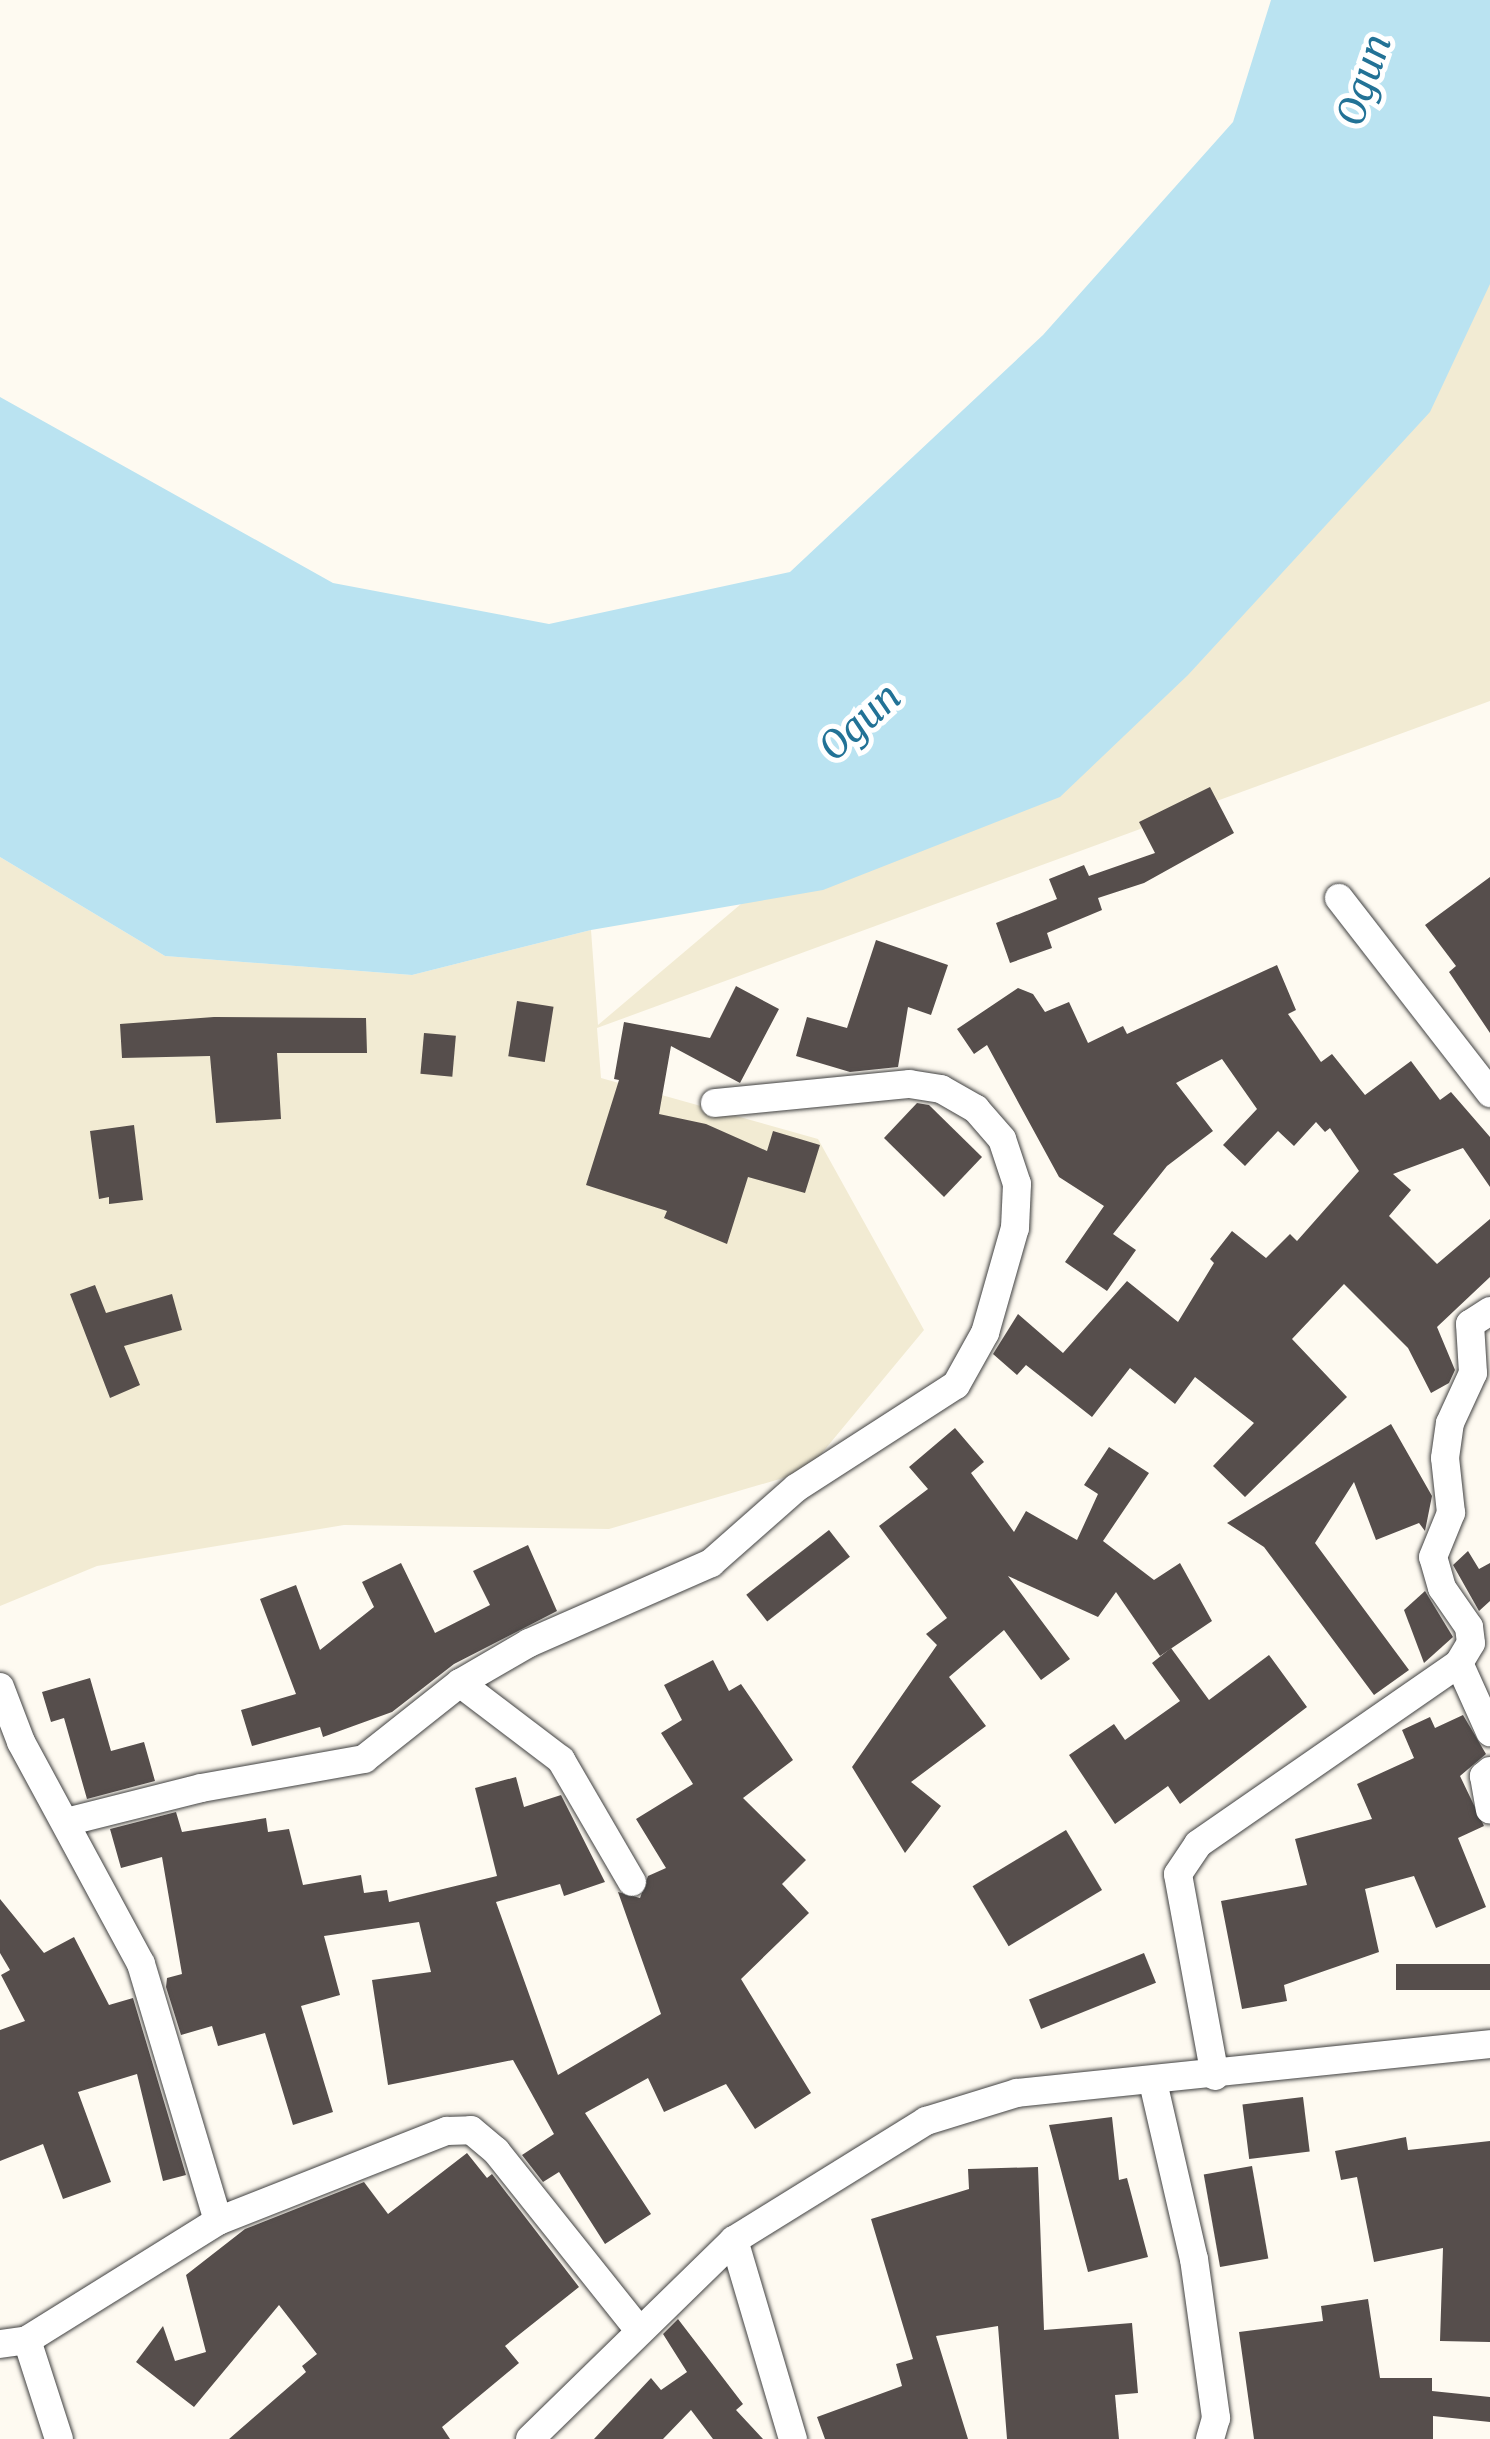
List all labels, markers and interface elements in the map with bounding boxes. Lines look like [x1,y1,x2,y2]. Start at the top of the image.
water label: Ogun [1327,28,1401,132]
water label: Ogun [810,674,910,770]

